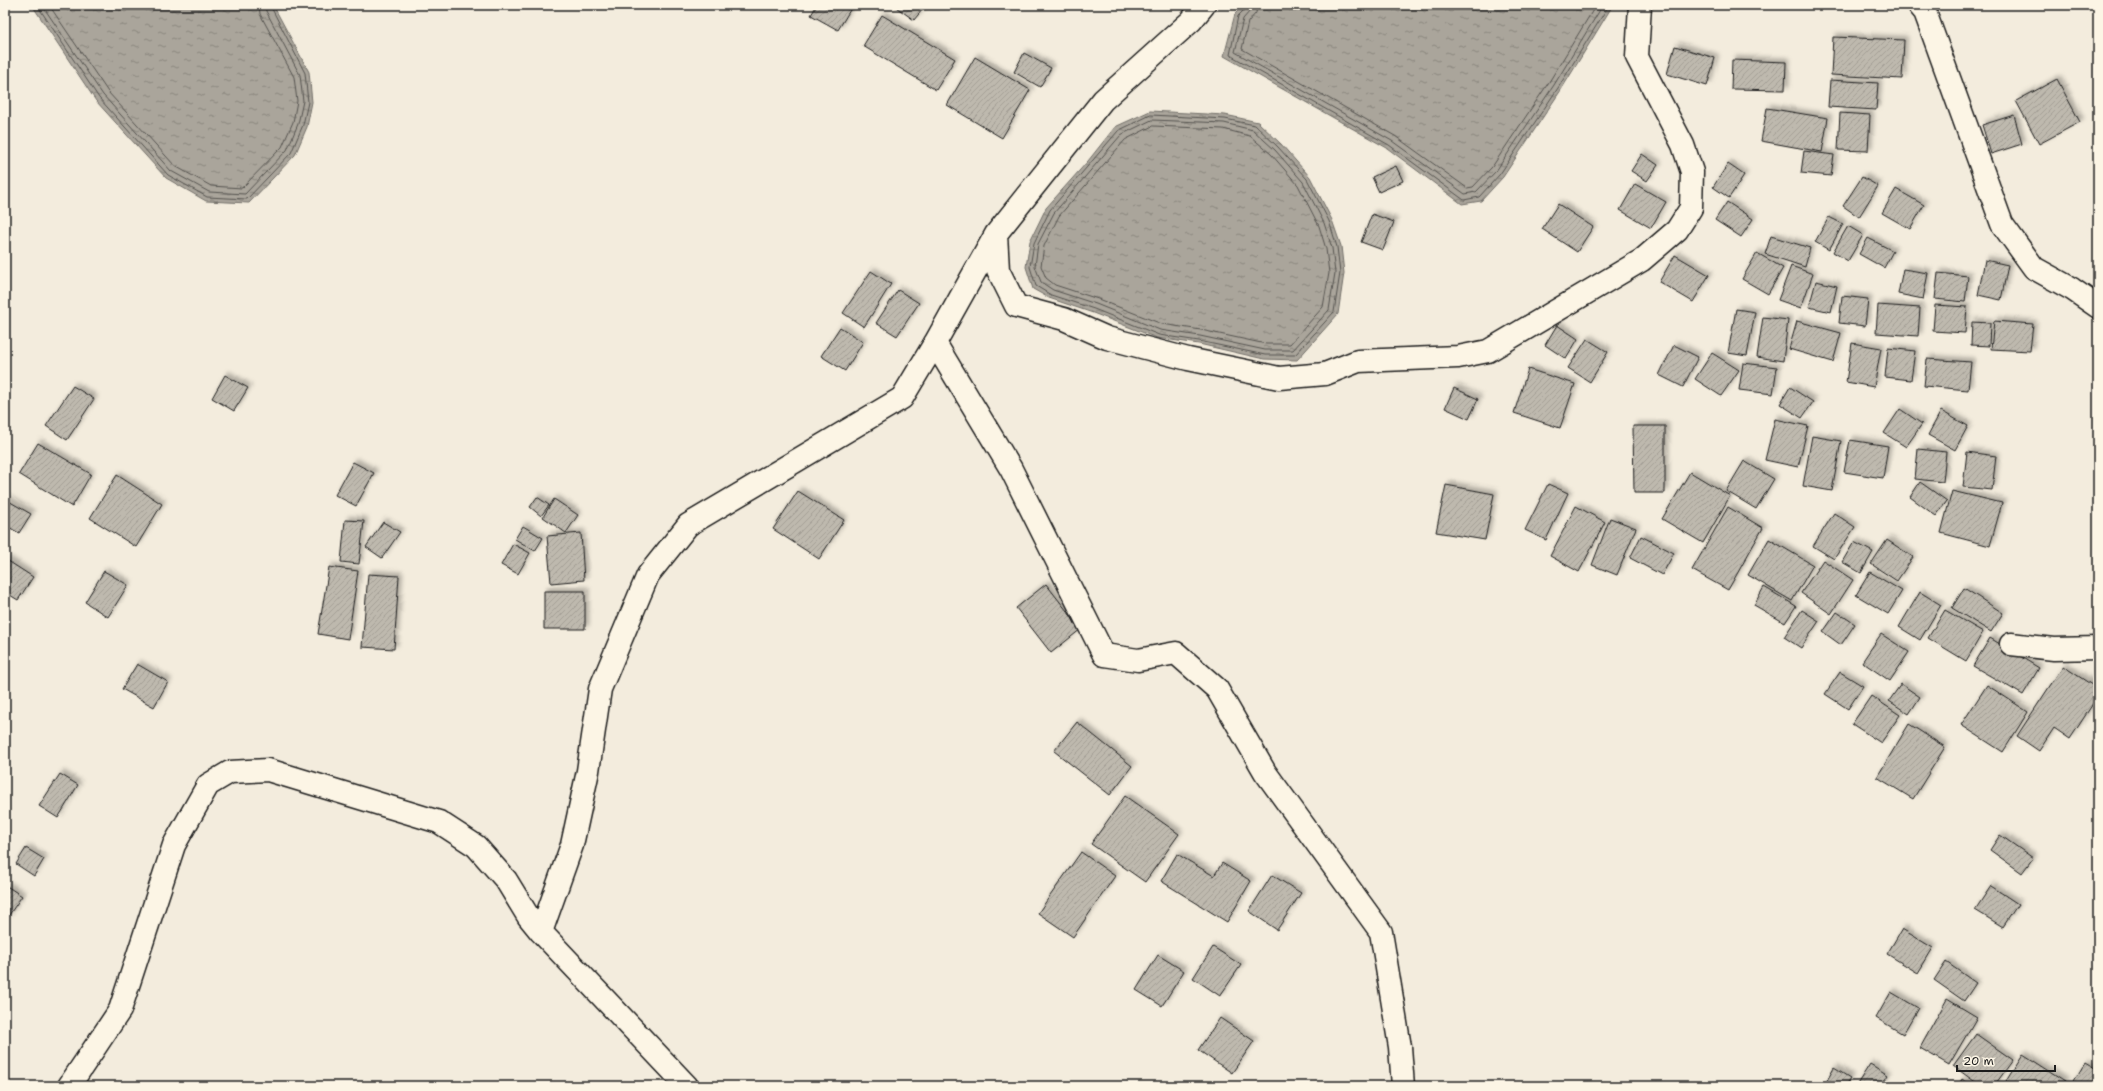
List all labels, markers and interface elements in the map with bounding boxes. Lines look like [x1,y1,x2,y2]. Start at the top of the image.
scale bar [1957,1047,2055,1073]
text: 20 m [1963,1053,1994,1069]

